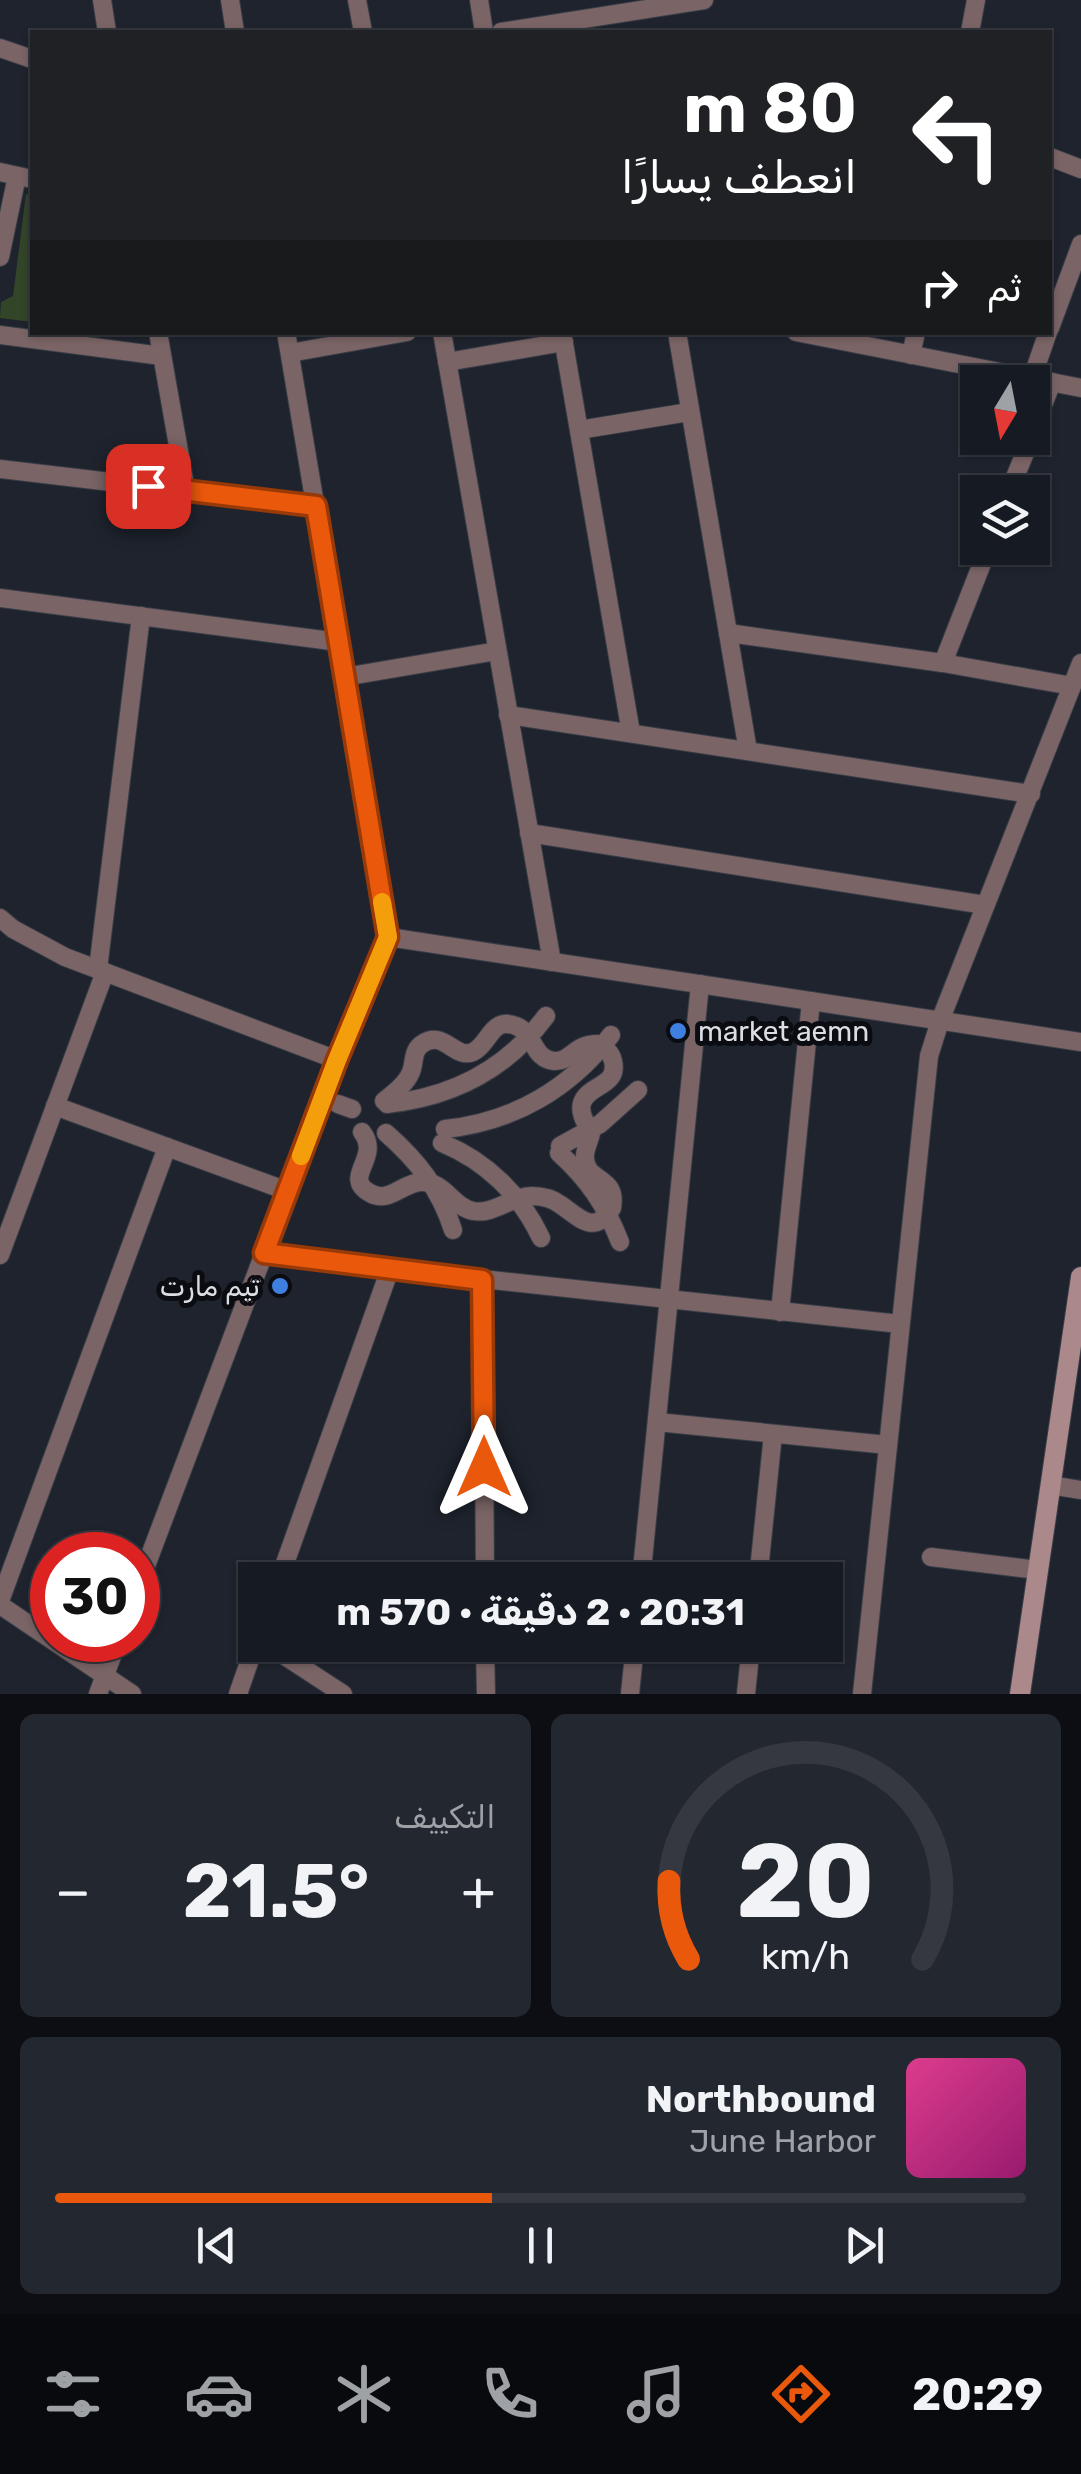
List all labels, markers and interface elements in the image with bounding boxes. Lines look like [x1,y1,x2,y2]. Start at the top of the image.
text: 80 m [683,67,857,150]
icon: left [892,70,1022,200]
text: انعطف يسارًا [621,151,857,204]
icon: right [912,260,967,315]
text: ثم [987,265,1022,311]
north arrow [960,365,1050,455]
map controls [960,365,1050,565]
pin [106,444,191,529]
icon: arrive [121,459,176,514]
button: layers [960,475,1050,565]
place label: market aemn [698,1015,869,1048]
marker: market aemn [667,1020,689,1042]
place label: تیم مارت [159,1270,260,1305]
marker: تیم مارت [269,1275,291,1297]
position arrow [432,1415,536,1519]
speed limit sign: 30 [30,1532,160,1662]
text: 20:31 · 2 دقيقة · 570 m [336,1589,745,1635]
text: التكييف [394,1798,496,1836]
text: 20 [737,1820,875,1943]
text: 21.5° [183,1847,369,1936]
text: − [55,1859,91,1924]
text: + [461,1859,496,1924]
text: km/h [761,1936,850,1978]
text: Northbound [646,2076,876,2122]
text: June Harbor [689,2122,876,2160]
icon: previous [189,2218,244,2273]
icon: pause [513,2218,568,2273]
icon: next [837,2218,892,2273]
icon: filters [38,2359,108,2429]
icon: car [184,2359,254,2429]
icon: climate [329,2359,399,2429]
icon: phone [475,2359,545,2429]
icon: music [621,2359,691,2429]
icon: directions [766,2359,836,2429]
text: 20:29 [912,2368,1043,2421]

